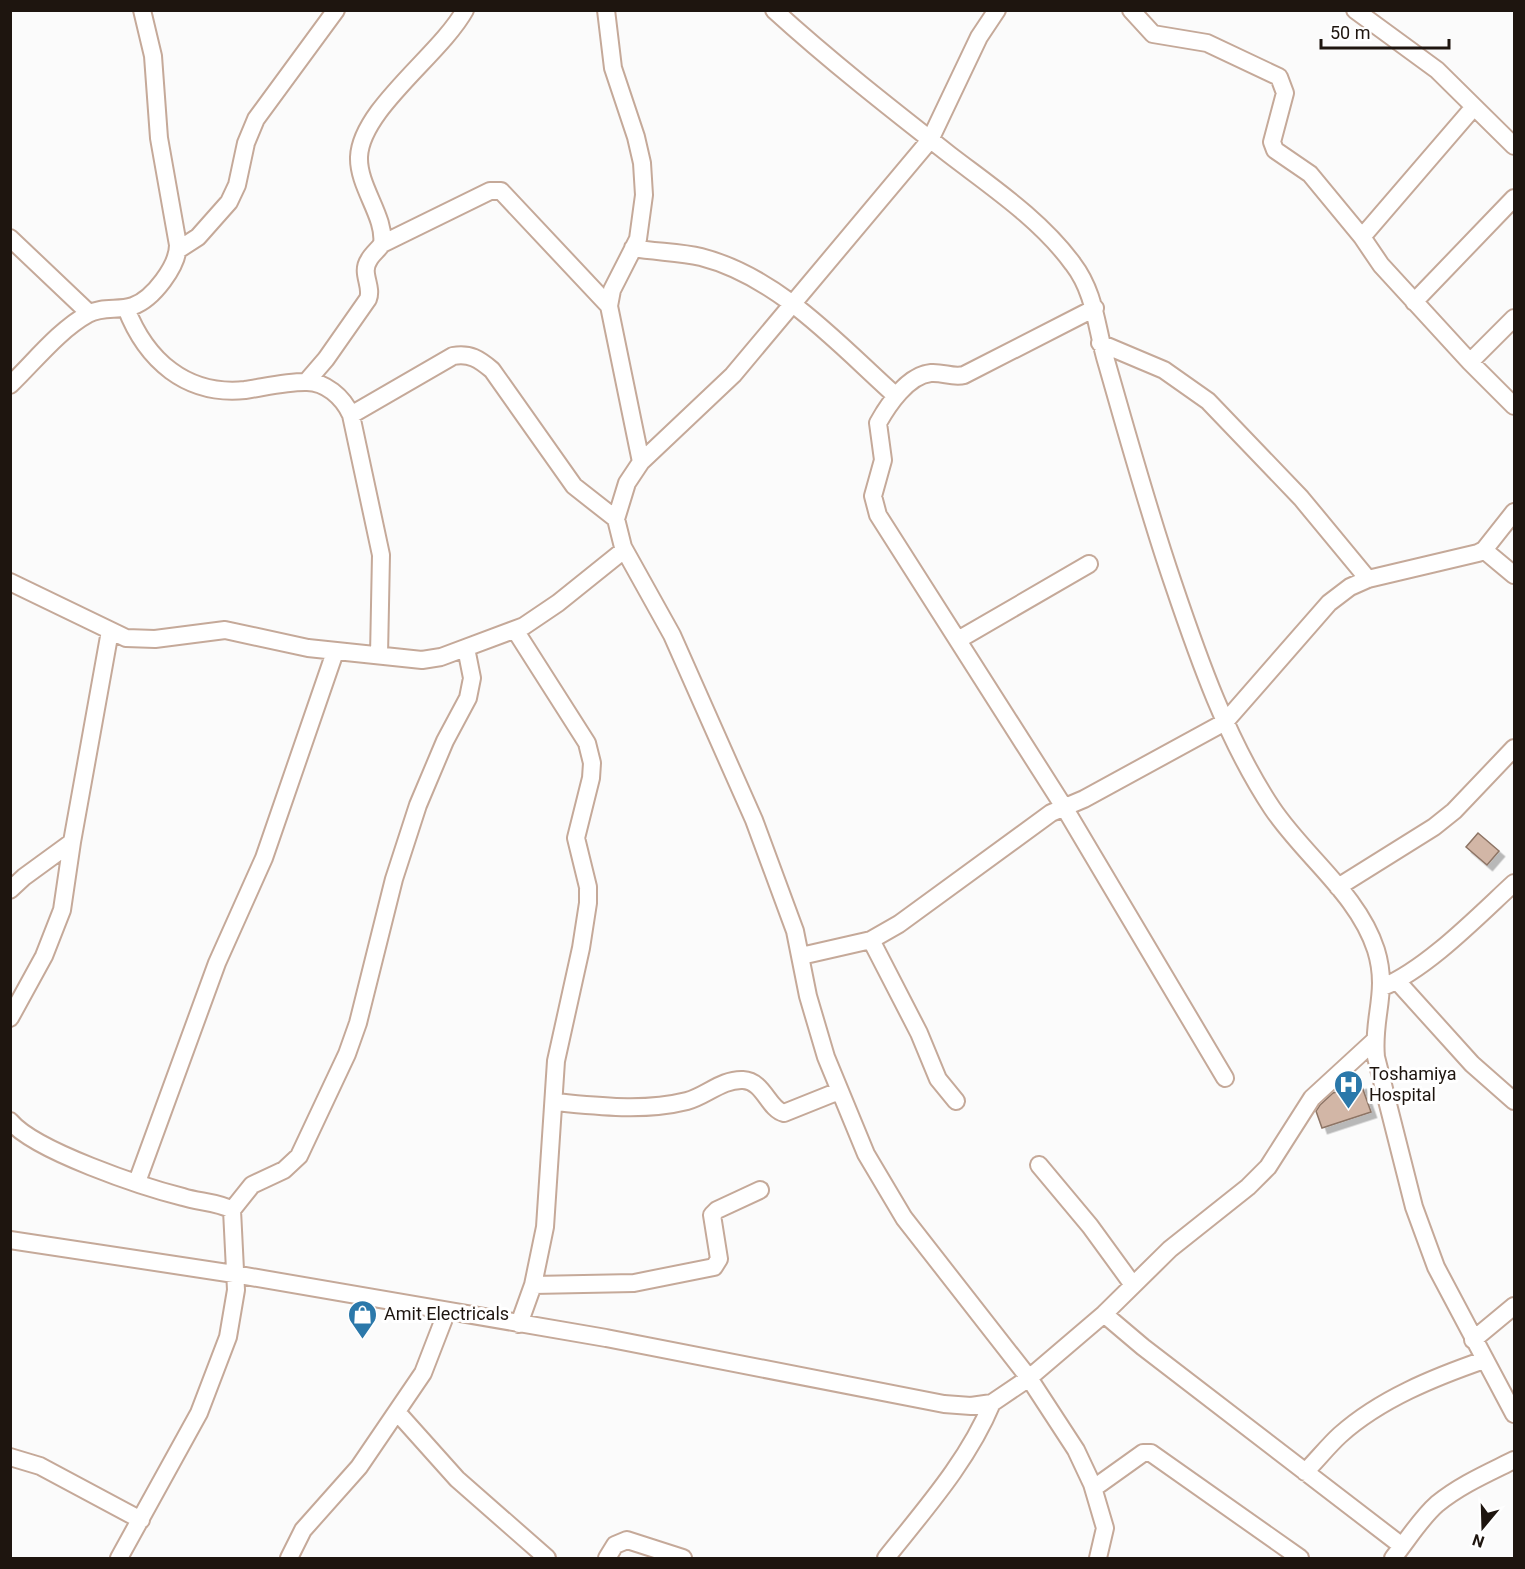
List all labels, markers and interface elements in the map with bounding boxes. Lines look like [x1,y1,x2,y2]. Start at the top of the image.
scale bar [1321,12,1448,50]
text: 50 m [1330,22,1370,43]
place label: Toshamiya Hospital [1369,1063,1456,1105]
hospital icon: Toshamiya Hospital [1332,1068,1364,1110]
shop icon: Amit Electricals [347,1298,379,1340]
place label: Amit Electricals [384,1303,509,1324]
north arrow [1453,1497,1513,1557]
text: N [1470,1530,1487,1552]

